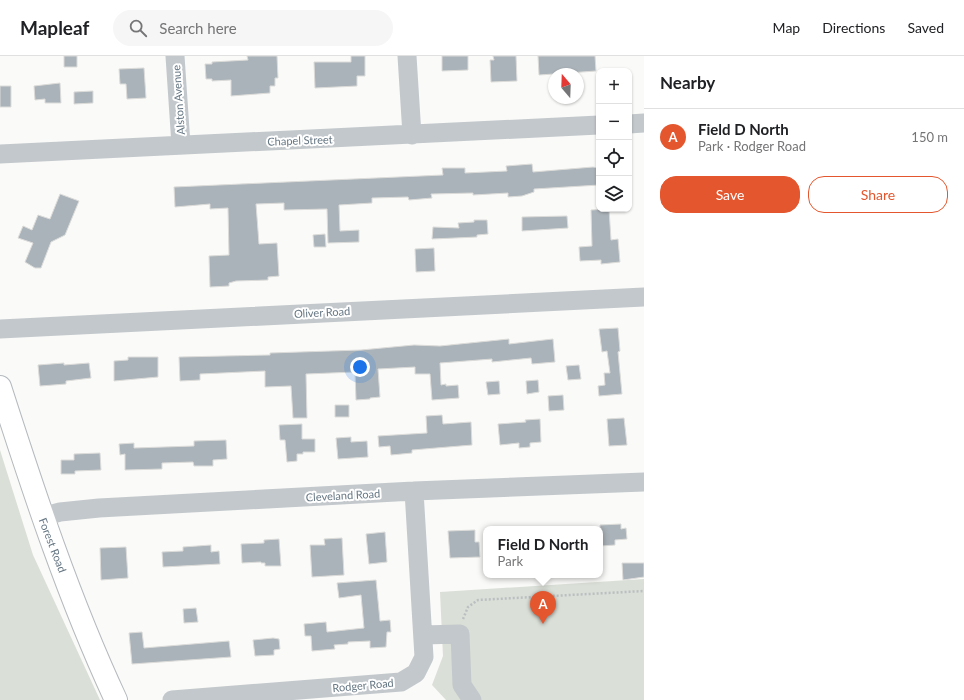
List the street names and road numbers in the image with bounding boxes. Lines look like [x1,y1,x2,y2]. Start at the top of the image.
street label: Alston Avenue [169,64,187,135]
street label: Chapel Street [267,132,333,148]
street label: Oliver Road [294,304,350,320]
street label: Cleveland Road [305,487,381,503]
street label: Forest Road [37,516,69,574]
street label: Rodger Road [332,676,394,694]

